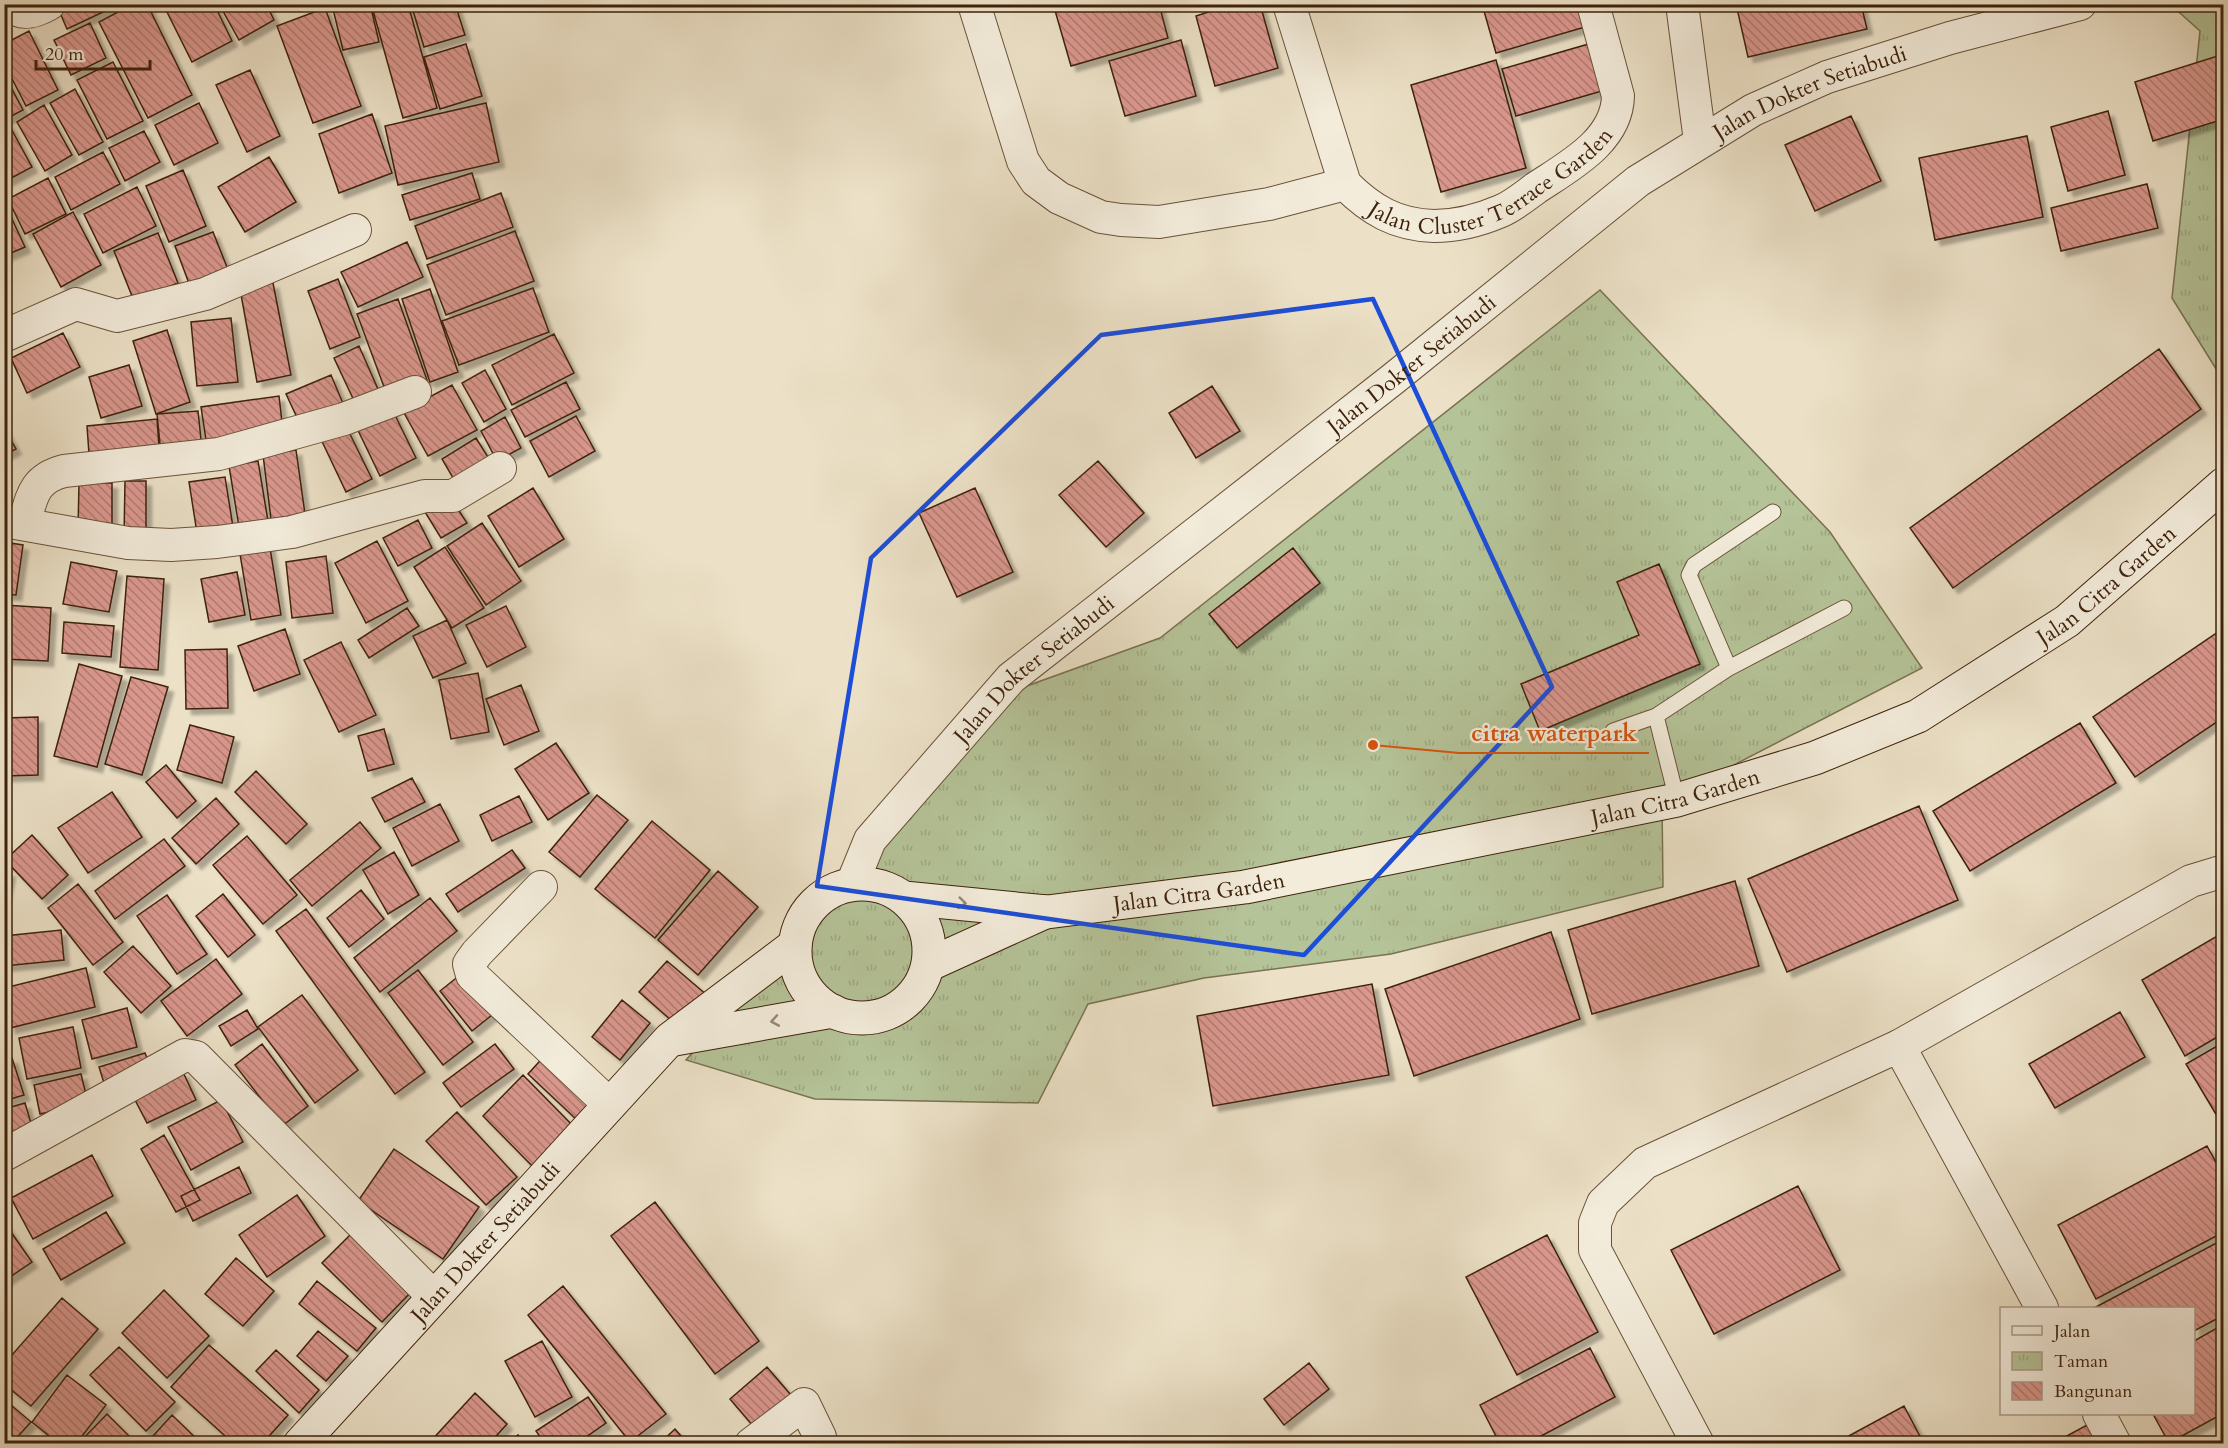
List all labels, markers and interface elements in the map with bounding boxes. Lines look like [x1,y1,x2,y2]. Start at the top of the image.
scale bar [36,33,150,71]
street label: Jalan Dokter Setiabudi [1705,39,1911,149]
text: 20 m [45,42,84,67]
street label: Jalan Cluster Terrace Garden [1360,121,1620,242]
street label: Jalan Dokter Setiabudi [1318,288,1502,443]
street label: Jalan Citra Garden [2029,518,2183,654]
street label: Jalan Dokter Setiabudi [945,589,1121,752]
callout: citra waterpark [1459,711,1649,753]
text: citra waterpark [1471,717,1637,750]
street label: Jalan Citra Garden [1586,762,1764,834]
street label: Jalan Citra Garden [1108,865,1288,920]
one-way arrow [958,896,967,909]
one-way arrow [771,1015,780,1027]
street label: Jalan Dokter Setiabudi [402,1155,567,1332]
legend [2000,1307,2195,1415]
text: Jalan [2051,1319,2091,1344]
text: Taman [2054,1349,2109,1374]
text: Bangunan [2054,1379,2133,1404]

